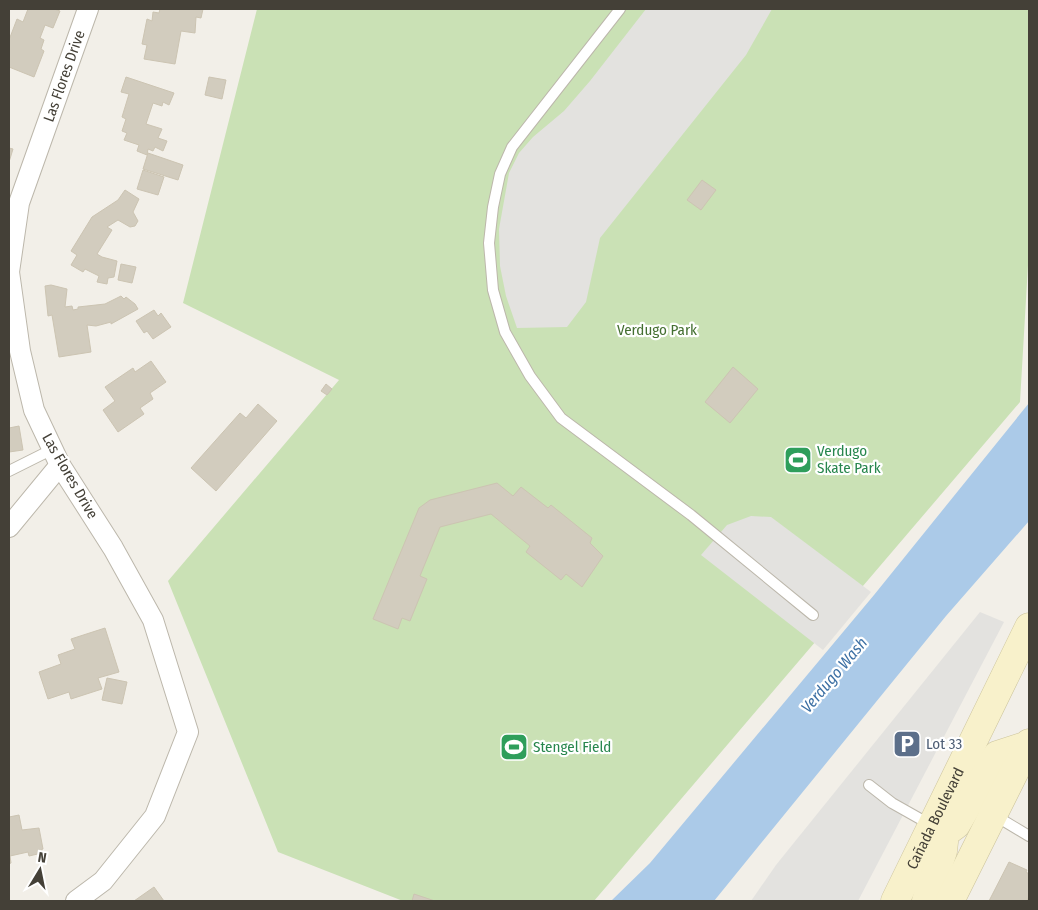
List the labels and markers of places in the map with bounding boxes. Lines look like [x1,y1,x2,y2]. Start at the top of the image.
place label: Verdugo Skate Park [817,442,881,477]
sports icon: Verdugo Skate Park [783,445,813,475]
parking icon: Lot 33 [892,729,922,759]
sports icon: Stengel Field [499,732,529,762]
place label: Lot 33 [926,735,962,753]
place label: Stengel Field [533,738,611,756]

